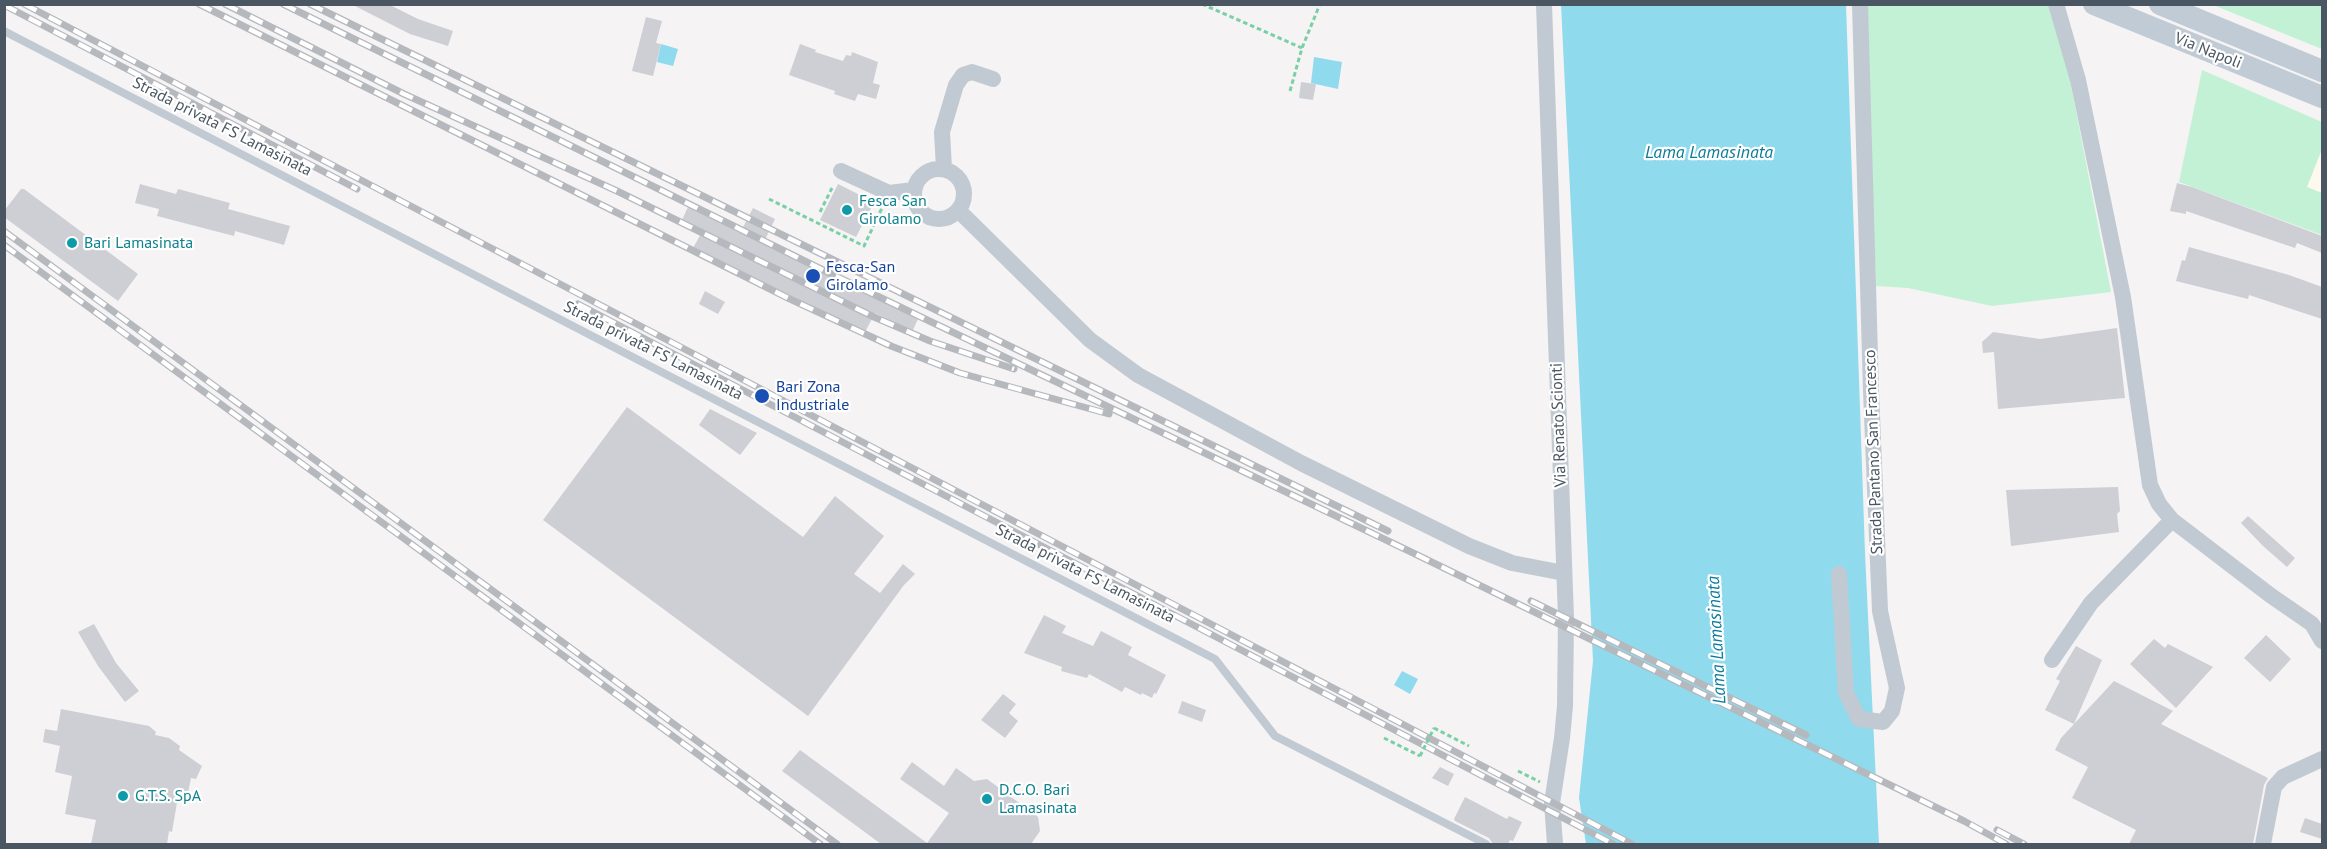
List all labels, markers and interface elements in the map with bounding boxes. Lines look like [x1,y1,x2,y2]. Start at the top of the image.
street label: Via Napoli [2172,29,2244,73]
street label: Strada privata FS Lamasinata [129,73,315,181]
water label: Lama Lamasinata [1645,142,1773,164]
place label: Fesca San Girolamo [859,191,927,229]
marker: Fesca San Girolamo [840,203,854,217]
place label: Bari Lamasinata [84,233,193,253]
marker: Bari Lamasinata [65,236,79,250]
place label: Fesca-San Girolamo [826,257,895,295]
marker: Fesca-San Girolamo [804,267,822,285]
street label: Strada privata FS Lamasinata [560,297,746,405]
street label: Strada Pantano San Francesco [1861,349,1887,555]
street label: Via Renato Scionti [1547,363,1571,487]
place label: Bari Zona Industriale [776,377,849,415]
marker: Bari Zona Industriale [753,387,771,405]
street label: Strada privata FS Lamasinata [992,520,1178,628]
water label: Lama Lamasinata [1703,575,1731,705]
place label: D.C.O. Bari Lamasinata [999,780,1077,818]
place label: G.T.S. SpA [135,786,201,806]
marker: G.T.S. SpA [116,789,130,803]
marker: D.C.O. Bari Lamasinata [980,792,994,806]

